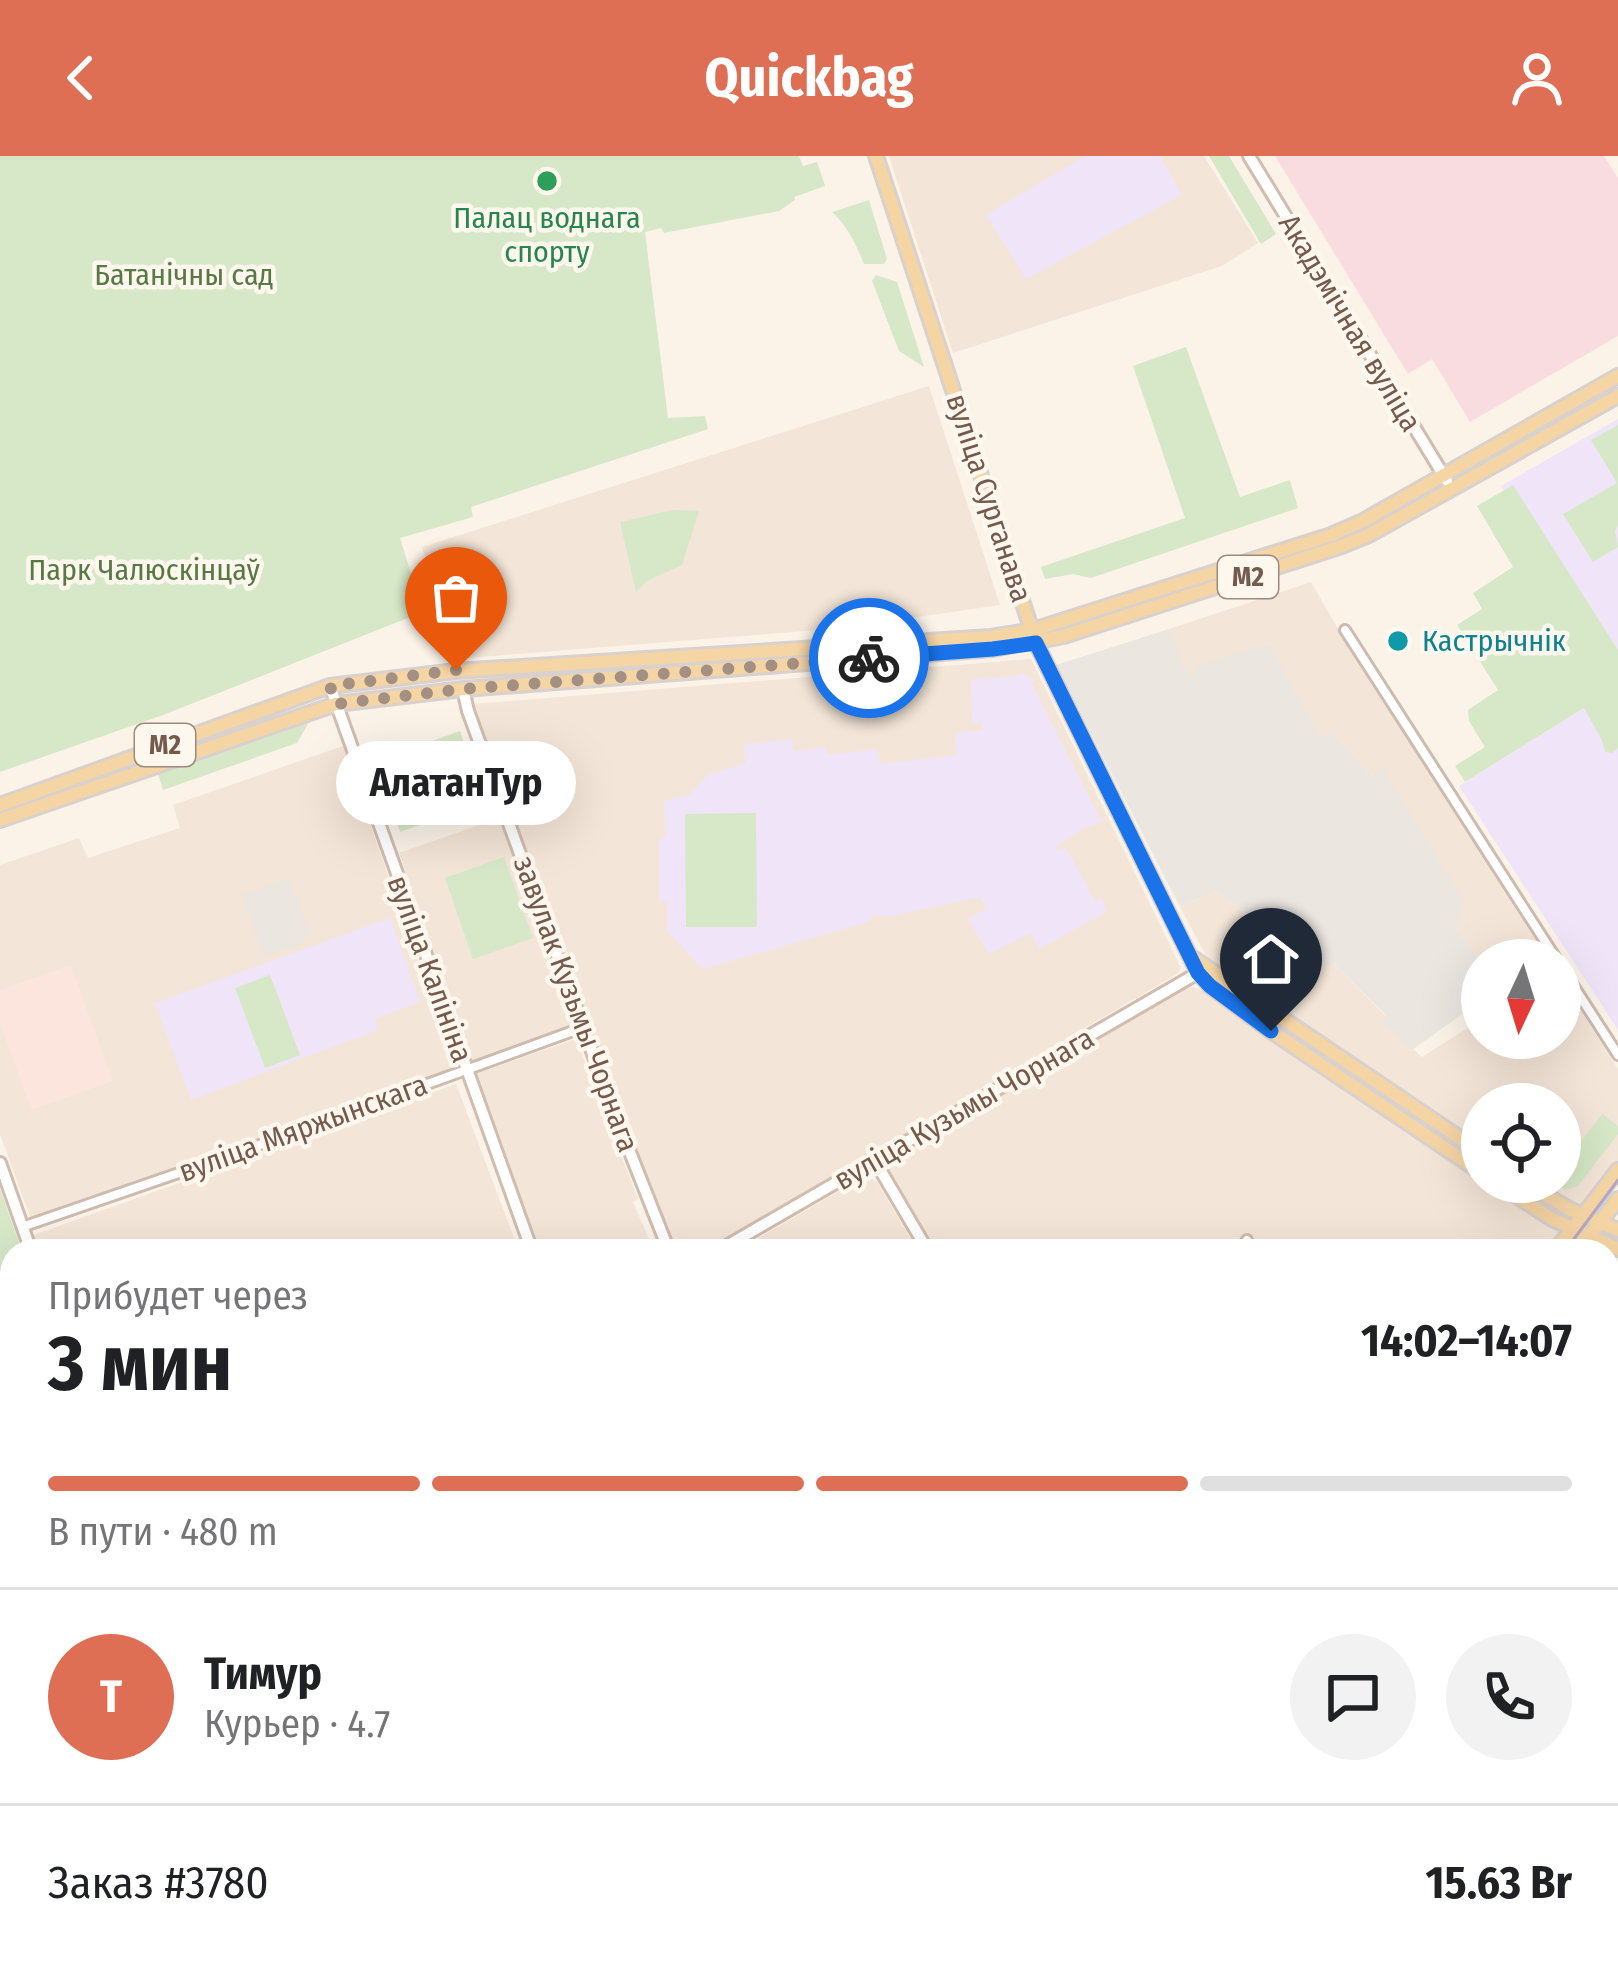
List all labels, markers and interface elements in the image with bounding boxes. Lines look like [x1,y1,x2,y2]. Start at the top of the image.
icon: back [48,45,114,111]
icon: person [1504,45,1570,111]
text: Quickbag [704,46,914,110]
marker: Палац воднага спорту [534,168,560,194]
place label: Палац воднага спорту [453,200,641,270]
street label: Акадэмічная вуліца [1271,208,1429,438]
park label: Батанічны сад [94,257,274,293]
street label: вуліца Сурганава [938,389,1040,607]
pin [405,547,507,670]
park label: Парк Чалюскінцаў [28,552,260,588]
road number: М2 [1218,556,1278,598]
icon: bag [423,565,489,631]
courier [809,598,929,718]
place label: Кастрычнік [1422,623,1566,659]
icon: bike [836,625,902,691]
marker: Кастрычнік [1385,628,1411,654]
road number: М2 [135,724,195,766]
callout: АлатанТур [336,742,576,826]
text: АлатанТур [370,760,542,806]
street label: завулак Кузьмы Чорнага [506,851,646,1157]
street label: вуліца Калініна [380,871,480,1067]
pin [1220,908,1322,1031]
icon: home [1238,926,1304,992]
north arrow [1461,939,1581,1059]
map controls [1461,939,1581,1203]
street label: вуліца Кузьмы Чорнага [828,1020,1100,1198]
street label: вуліца Мяржынскага [174,1066,432,1190]
button: locate [1461,1083,1581,1203]
text: Прибудет через [48,1273,308,1319]
text: 14:02–14:07 [1361,1314,1572,1368]
text: 3 мин [48,1317,232,1411]
text: В пути · 480 m [48,1509,278,1555]
button: chat [1290,1634,1416,1760]
button: phone [1446,1634,1572,1760]
text: Тимур [204,1647,322,1701]
text: Т [100,1670,122,1724]
text: Курьер · 4.7 [204,1701,390,1747]
text: Заказ #3780 [48,1856,269,1910]
text: 15.63 Br [1426,1856,1572,1910]

